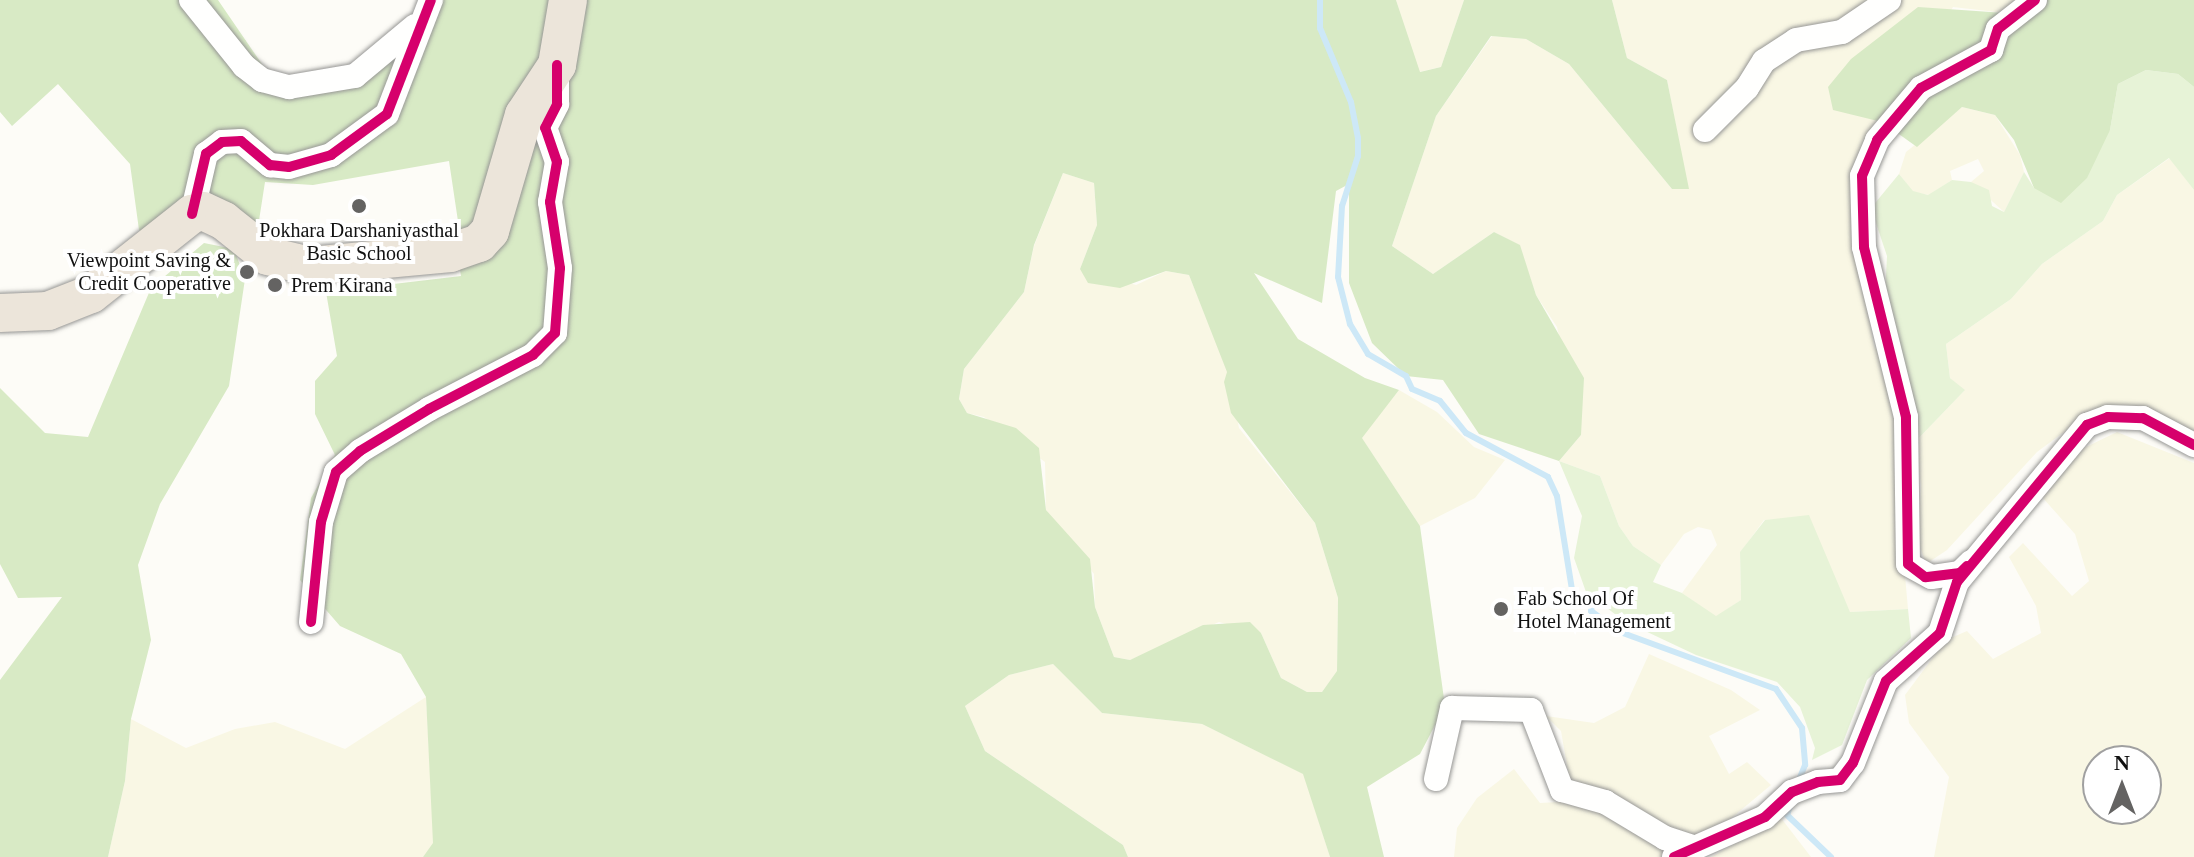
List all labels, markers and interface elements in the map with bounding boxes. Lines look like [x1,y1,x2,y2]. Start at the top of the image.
marker: Pokhara Darshaniyasthal Basic School [350,197,368,215]
place label: Pokhara Darshaniyasthal Basic School [259,218,459,265]
place label: Viewpoint Saving & Credit Cooperative [67,248,231,295]
marker: Viewpoint Saving & Credit Cooperative [238,263,256,281]
place label: Prem Kirana [291,273,393,297]
marker: Prem Kirana [266,276,284,294]
place label: Fab School Of Hotel Management [1517,586,1671,633]
marker: Fab School Of Hotel Management [1492,600,1510,618]
north arrow [2082,745,2162,825]
text: N [2114,750,2130,775]

